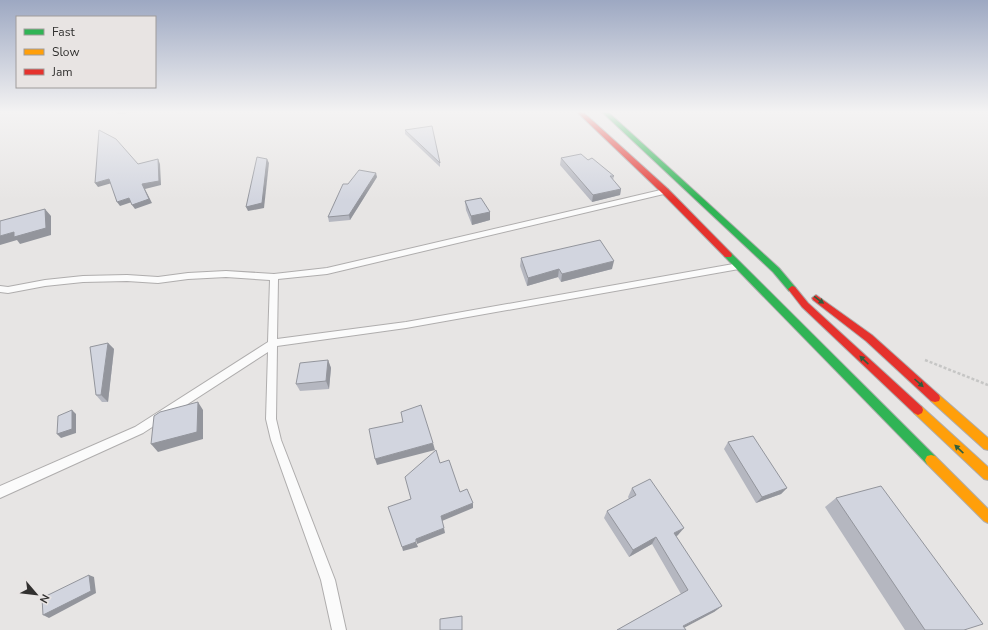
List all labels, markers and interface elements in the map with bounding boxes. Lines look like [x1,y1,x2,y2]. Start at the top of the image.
legend [16,16,156,88]
text: Fast [52,24,75,40]
text: Slow [52,44,80,60]
text: Jam [51,64,73,80]
one-way arrow [814,296,824,304]
one-way arrow [860,356,869,365]
one-way arrow [914,379,924,388]
one-way arrow [955,445,964,454]
north arrow [16,574,56,614]
text: N [36,591,53,606]

